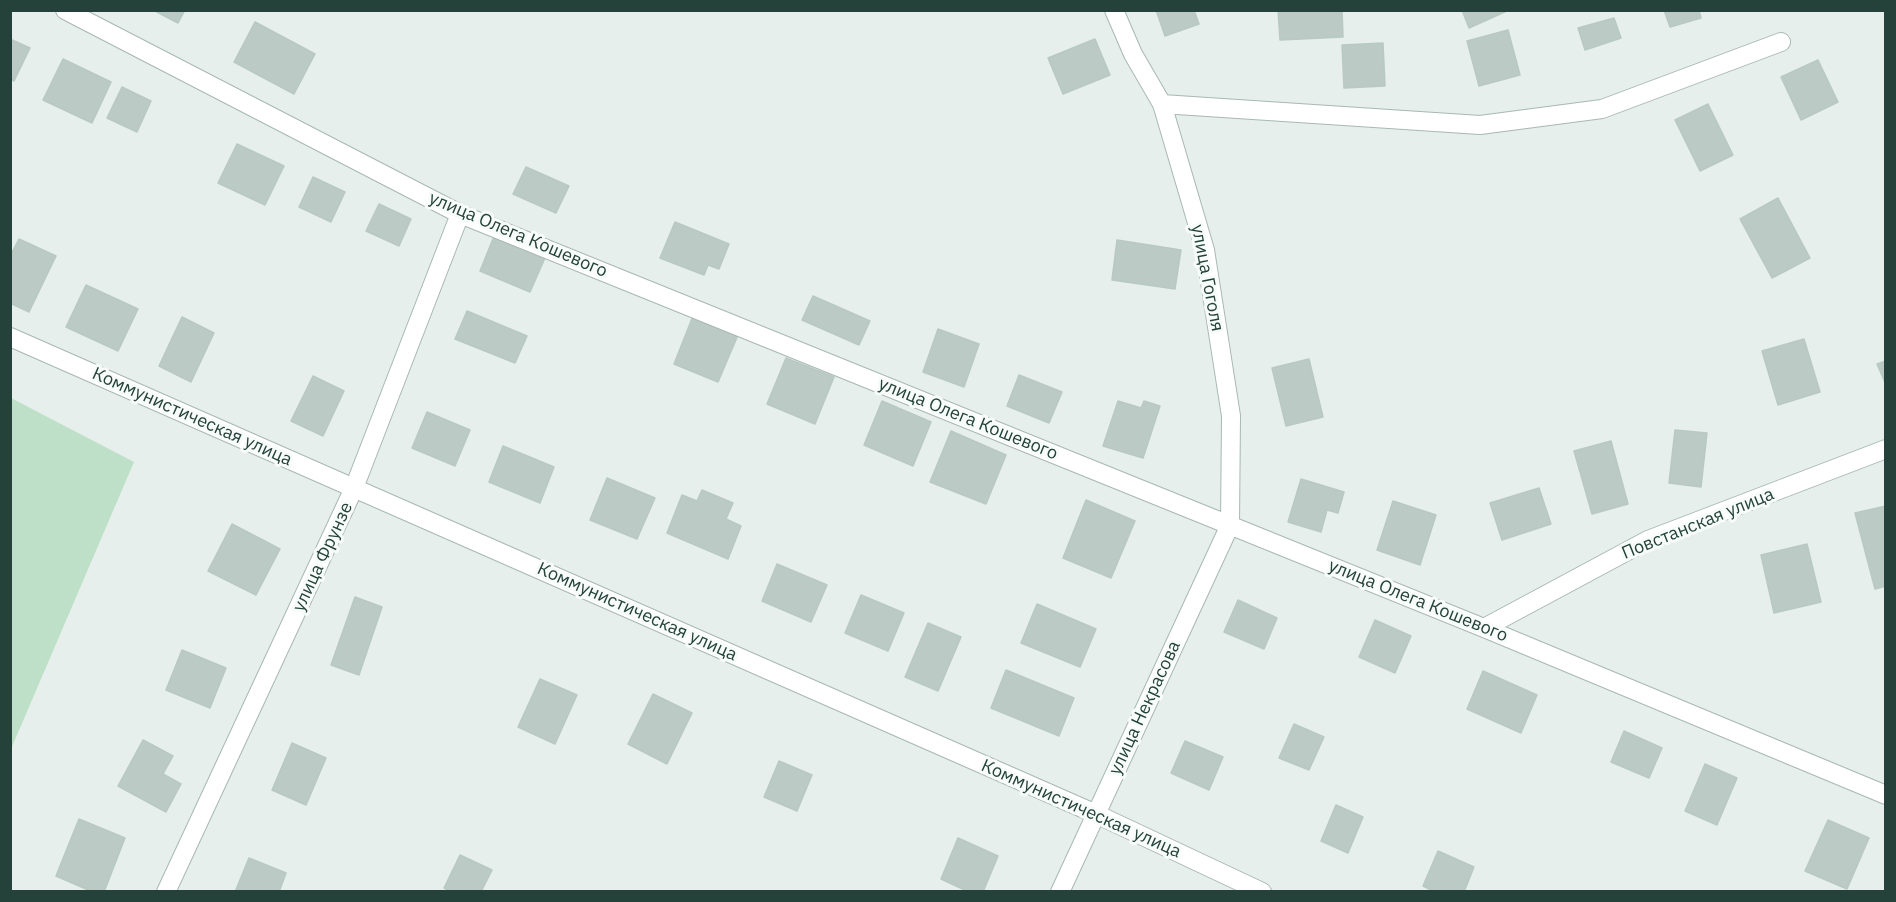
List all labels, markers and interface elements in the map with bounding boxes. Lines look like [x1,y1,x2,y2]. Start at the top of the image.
street label: улица Олега Кошевого [426,188,610,282]
street label: улица Гоголя [1186,223,1228,333]
street label: Коммунистическая улица [89,363,295,471]
street label: улица Олега Кошевого [875,373,1061,465]
street label: Повстанская улица [1619,484,1777,564]
street label: улица Фрунзе [288,499,358,615]
street label: улица Олега Кошевого [1325,555,1511,647]
street label: Коммунистическая улица [534,558,740,666]
street label: улица Некрасова [1105,638,1185,778]
street label: Коммунистическая улица [978,755,1184,863]

